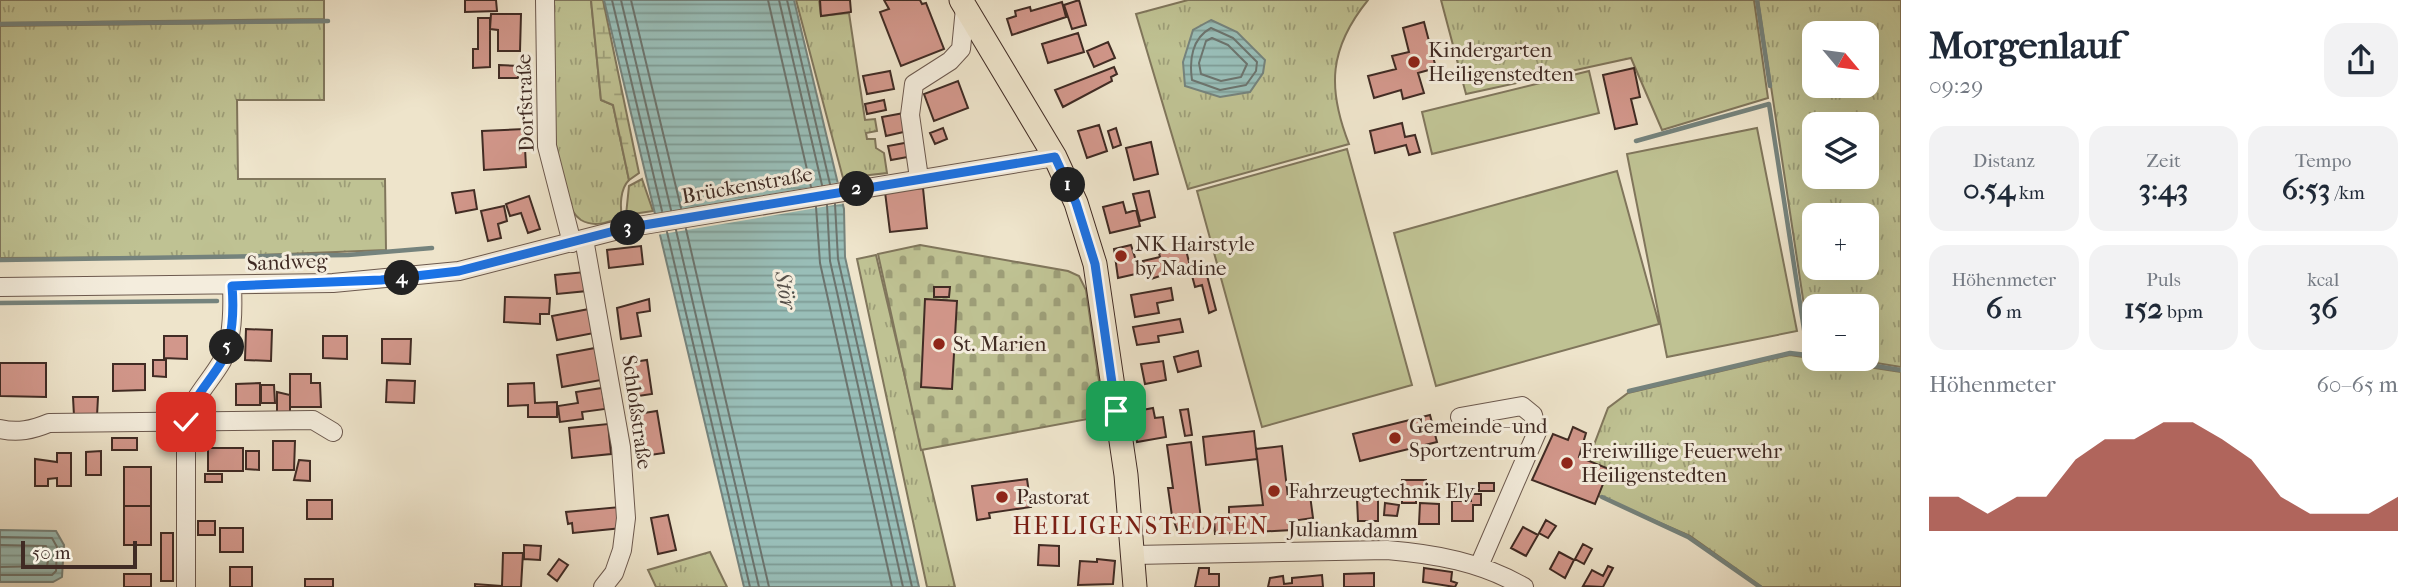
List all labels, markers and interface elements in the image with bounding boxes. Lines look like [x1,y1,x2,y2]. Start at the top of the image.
north arrow [1802,21,1880,98]
map controls [1802,21,1879,371]
text: Morgenlauf [1929,23,2122,68]
button: share [2324,23,2398,97]
place label: Kindergarten Heiligenstedten [1428,38,1574,86]
street label: Dorfstraße [511,54,539,152]
marker: Kindergarten Heiligenstedten [1406,54,1422,70]
text: 09:29 [1929,72,1983,99]
button: layers [1802,112,1879,189]
text: Distanz [1973,150,2035,172]
text: Zeit [2146,150,2181,172]
text: Tempo [2295,150,2351,172]
street label: Brückenstraße [680,162,814,208]
pin: 1 [1050,168,1086,202]
pin: 2 [840,172,874,206]
text: 0.54 [1963,172,2015,207]
text: 3:43 [2139,172,2188,207]
text: 6:53 [2282,172,2330,207]
text: 1 [1064,173,1071,195]
text: 2 [852,177,861,199]
text: km [2015,182,2045,204]
text: /km [2330,182,2365,204]
button: + [1802,203,1879,280]
pin: 3 [610,210,646,246]
text: 3 [624,216,631,238]
place label: NK Hairstyle by Nadine [1134,232,1255,280]
marker: NK Hairstyle by Nadine [1113,248,1129,264]
street label: Sandweg [246,249,329,275]
pin: 4 [384,260,420,296]
text: 4 [396,266,407,288]
water label: Stör [768,268,803,313]
text: Höhenmeter [1952,269,2056,291]
text: Puls [2146,269,2181,291]
text: kcal [2307,269,2339,291]
text: 6 [1986,291,2002,326]
text: 152 [2124,291,2163,326]
text: 36 [2309,291,2337,326]
button: − [1802,294,1879,371]
text: m [2002,301,2022,323]
text: bpm [2163,301,2203,323]
pin: 5 [210,330,244,364]
place label: St. Marien [953,332,1046,356]
text: 5 [222,335,231,357]
marker: St. Marien [931,336,947,352]
street label: Schloßstraße [617,353,657,471]
text: Höhenmeter [1929,371,2056,398]
text: 60–65 m [2316,371,2398,398]
pin [1086,381,1146,441]
pin [156,392,216,452]
icon: arrive [1097,392,1135,430]
icon: check [167,403,205,441]
place label: Gemeinde- und Sportzentrum [1409,414,1548,462]
marker: Gemeinde- und Sportzentrum [1387,430,1403,446]
place label: Freiwillige Feuerwehr Heiligenstedten [1581,439,1782,487]
marker: Freiwillige Feuerwehr Heiligenstedten [1559,455,1575,471]
place label: Fahrzeugtechnik Ely [1288,479,1475,503]
marker: Fahrzeugtechnik Ely [1266,483,1282,499]
place label: Pastorat [1016,485,1091,509]
marker: Pastorat [994,489,1010,505]
district label: HEILIGENSTEDTEN [1013,512,1269,540]
street label: Juliankadamm [1286,517,1419,543]
scale bar [21,538,136,570]
text: 50 m [32,542,71,564]

